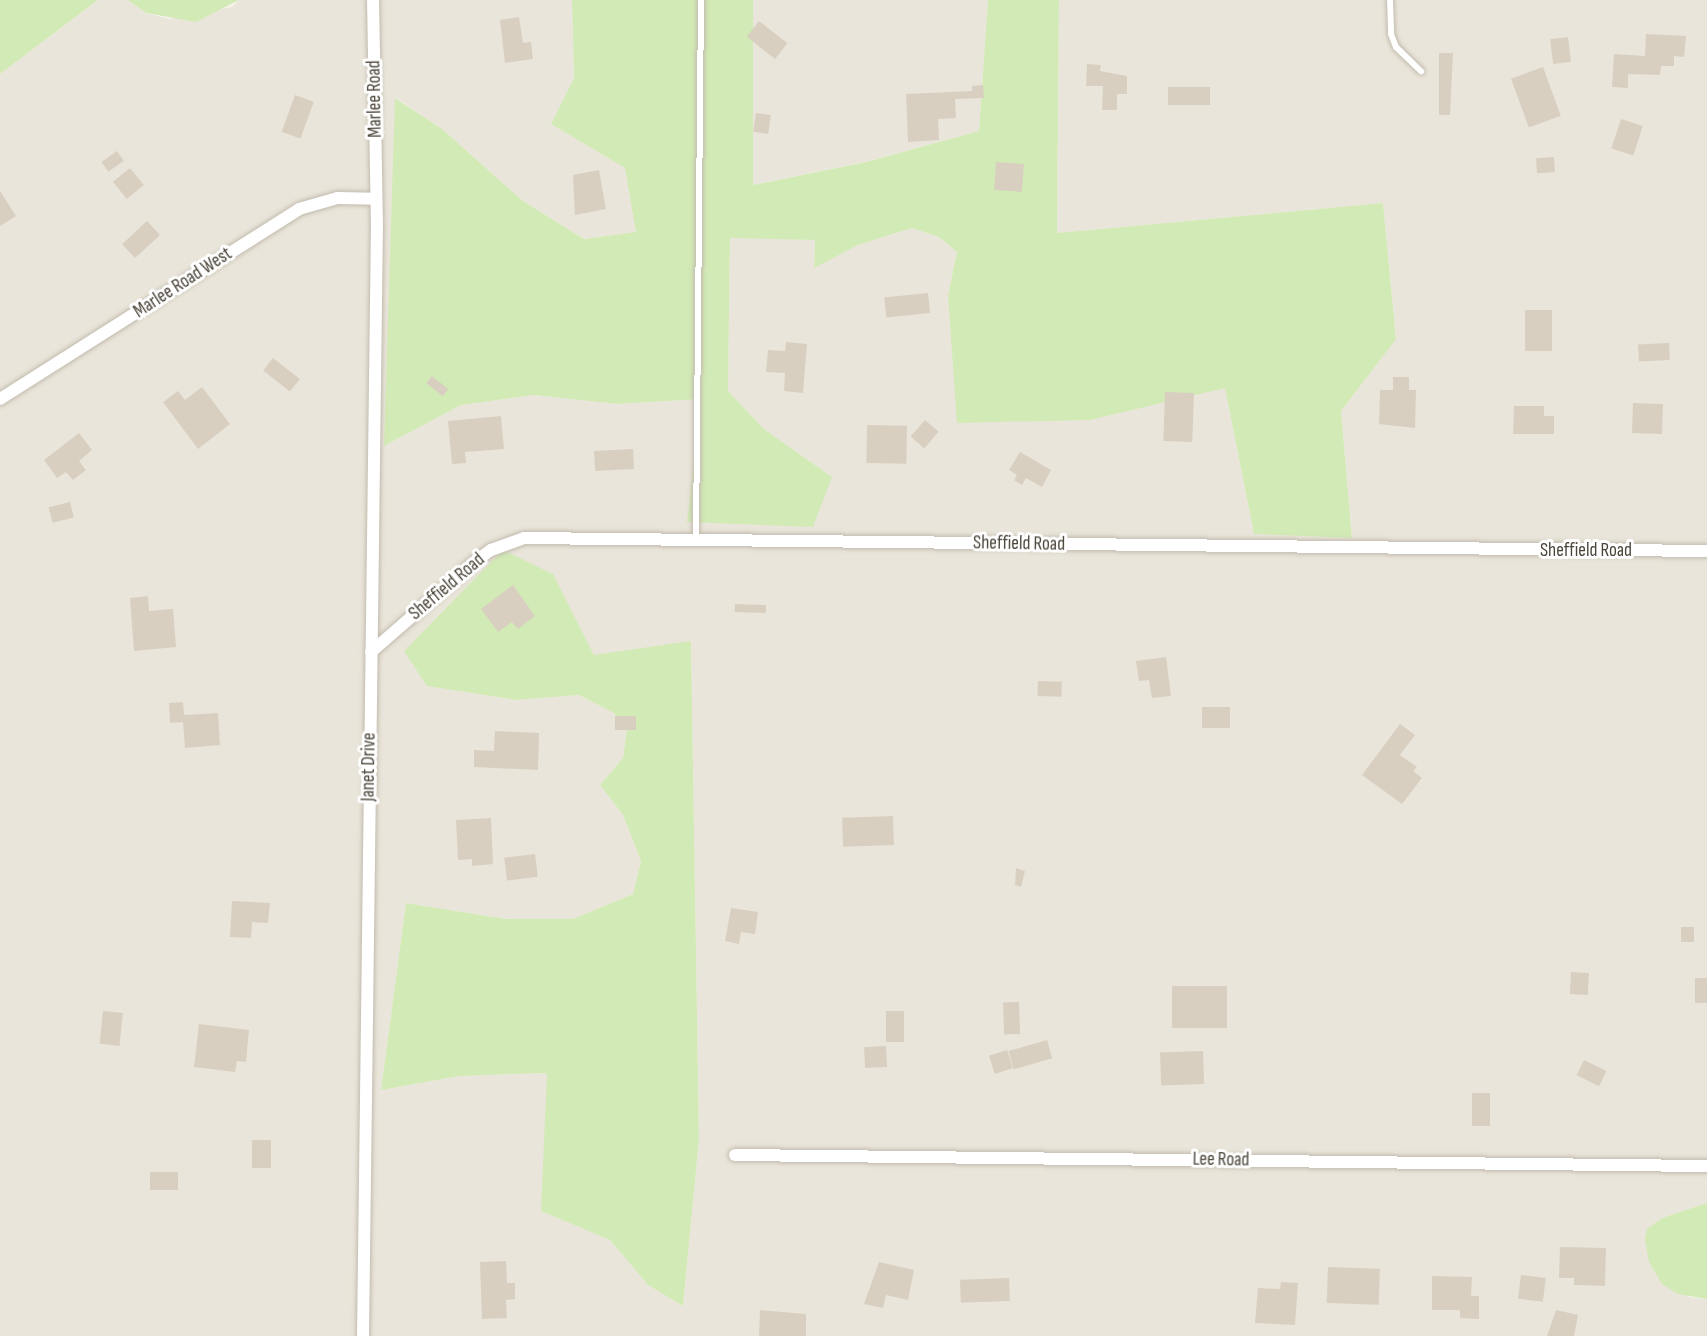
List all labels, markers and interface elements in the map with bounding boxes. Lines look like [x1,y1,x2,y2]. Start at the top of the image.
street label: Marlee Road [363,60,387,138]
street label: Marlee Road West [129,243,237,323]
street label: Sheffield Road [973,532,1065,556]
street label: Sheffield Road [1540,540,1632,562]
street label: Sheffield Road [404,549,490,625]
street label: Janet Drive [357,732,381,802]
street label: Lee Road [1192,1148,1250,1172]

